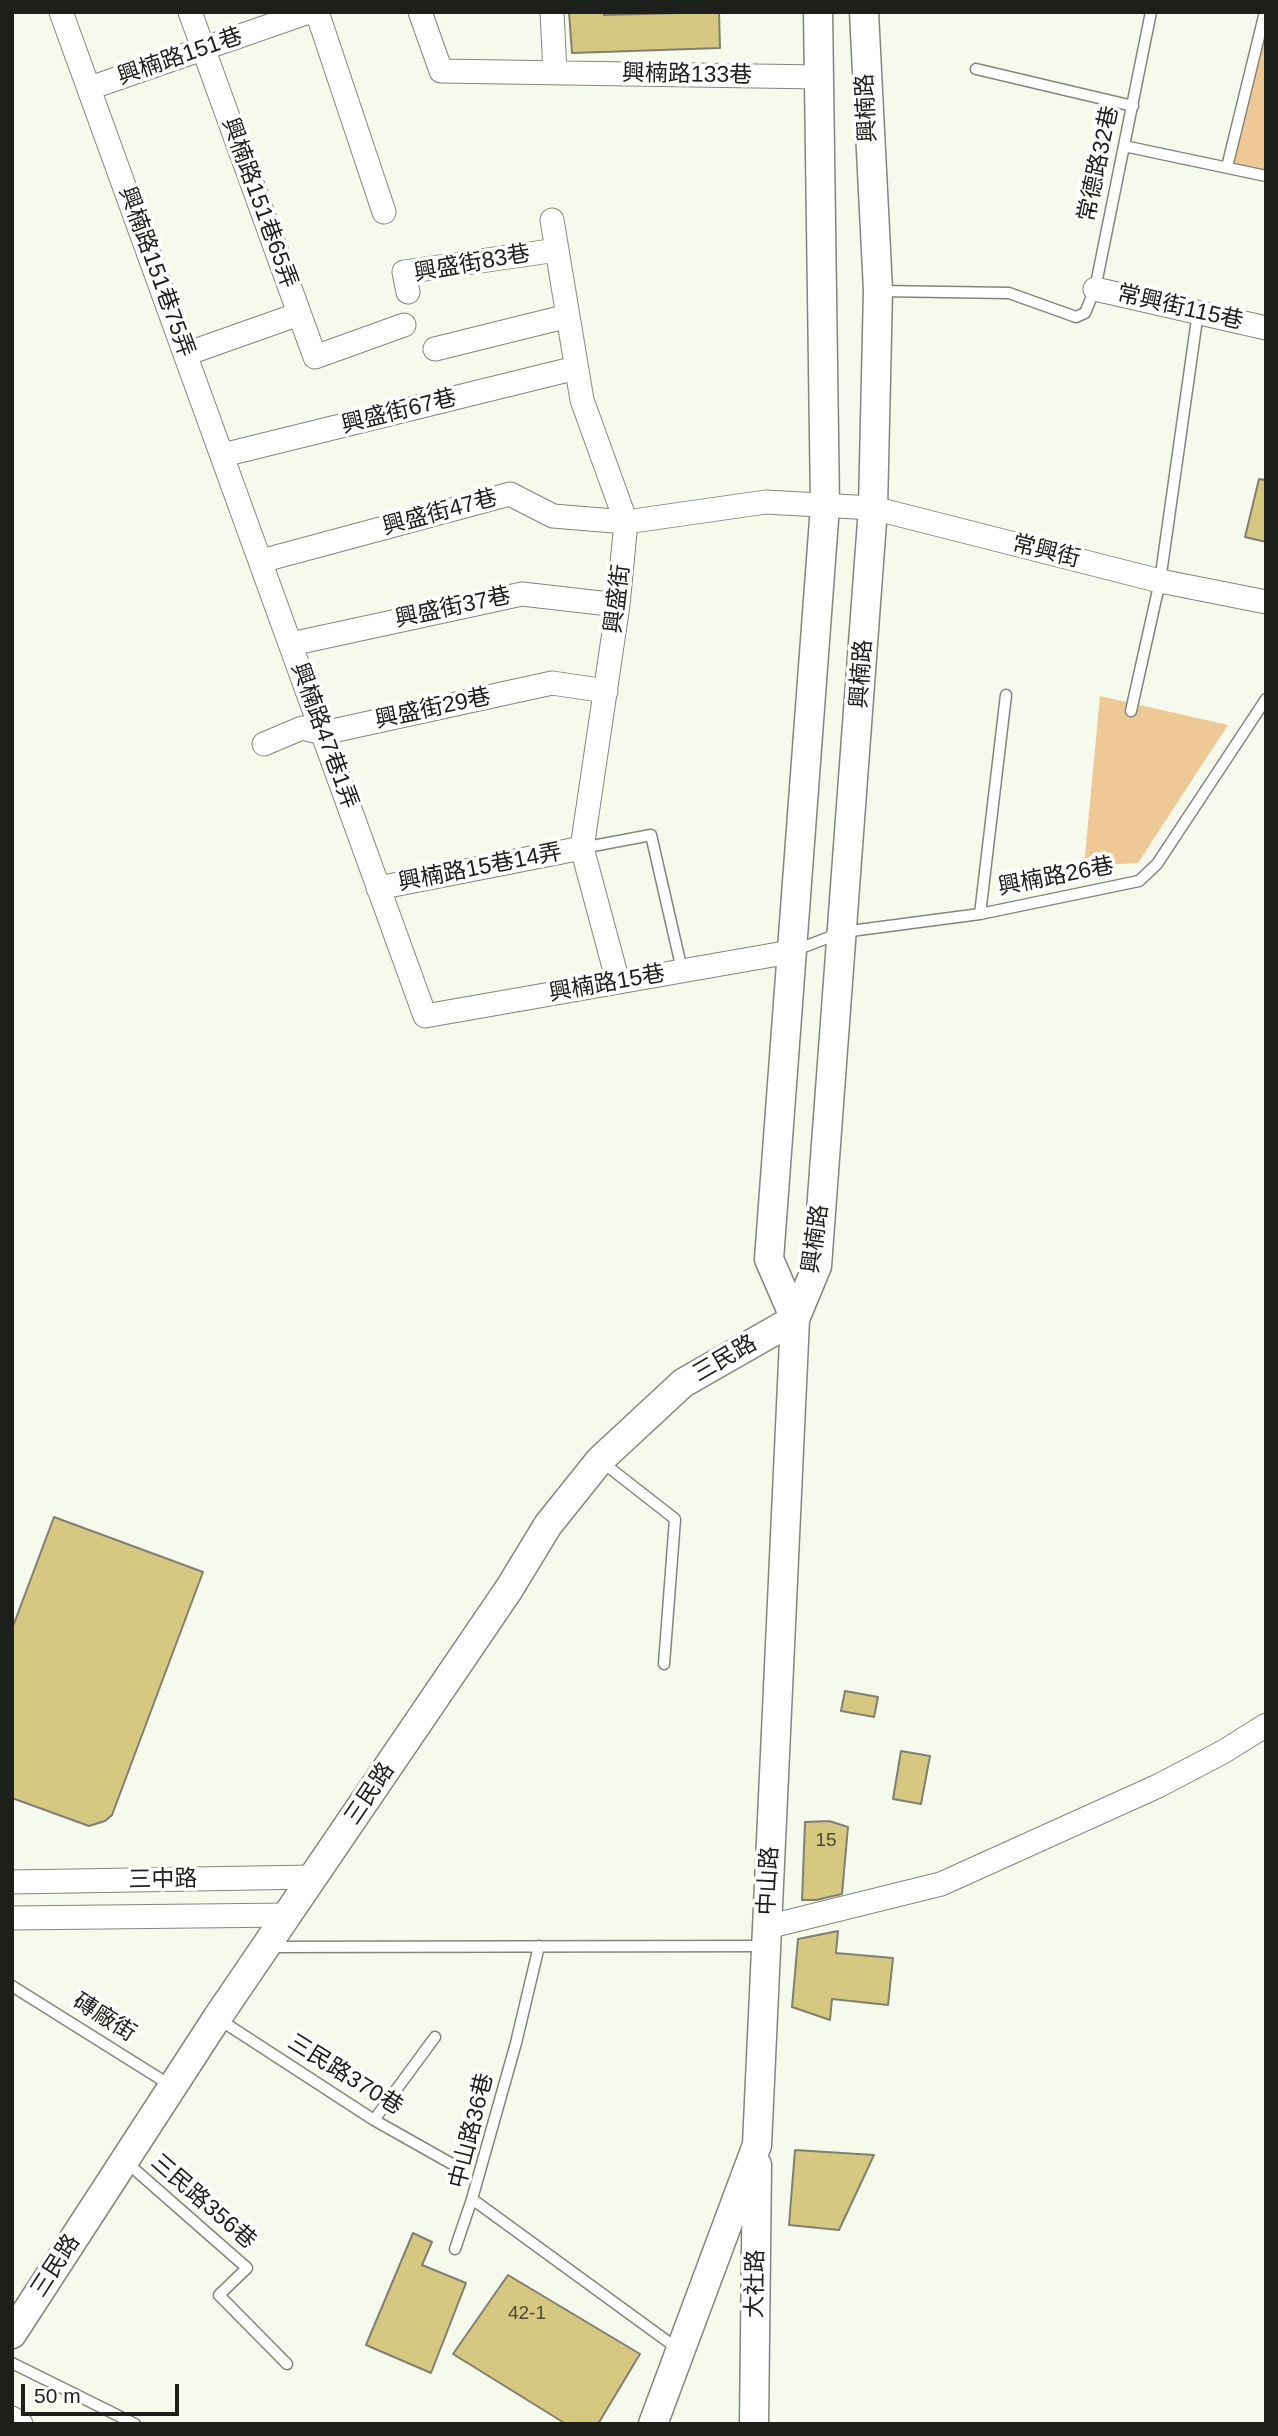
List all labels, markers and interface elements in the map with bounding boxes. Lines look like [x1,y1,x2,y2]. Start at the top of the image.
street label: 興楠路151巷 [114,23,246,91]
street label: 興楠路133巷 [622,60,752,90]
street label: 興楠路 [851,73,883,143]
street label: 常德路32巷 [1073,104,1125,224]
street label: 興楠路151巷65弄 [215,114,303,292]
street label: 興楠路151巷75弄 [112,183,200,361]
street label: 興盛街83巷 [412,240,532,288]
street label: 常興街115巷 [1114,280,1246,336]
street label: 興盛街67巷 [339,384,459,440]
street label: 興盛街47巷 [380,484,500,542]
street label: 常興街 [1009,530,1083,574]
street label: 興盛街 [600,563,636,635]
street label: 興盛街37巷 [393,582,513,634]
street label: 興楠路 [846,639,878,709]
street label: 興楠路47巷1弄 [285,659,363,813]
street label: 興盛街29巷 [373,683,493,735]
street label: 興楠路15巷14弄 [396,839,564,897]
street label: 興楠路26巷 [996,852,1116,902]
street label: 興楠路15巷 [547,960,667,1008]
street label: 興楠路 [798,1203,834,1275]
street label: 三民路 [688,1330,762,1388]
street label: 三民路 [339,1758,401,1830]
house number: 15 [815,1830,837,1852]
street label: 中山路 [753,1846,785,1916]
street label: 三中路 [128,1866,198,1894]
street label: 磚廠街 [67,1988,141,2048]
street label: 三民路370巷 [282,2029,408,2121]
street label: 中山路36巷 [444,2071,500,2191]
street label: 三民路356巷 [145,2149,261,2255]
street label: 三民路 [26,2230,86,2302]
street label: 大社路 [742,2249,770,2319]
house number: 42-1 [508,2303,546,2325]
scale bar [24,2370,182,2414]
text: 50 m [34,2384,81,2407]

